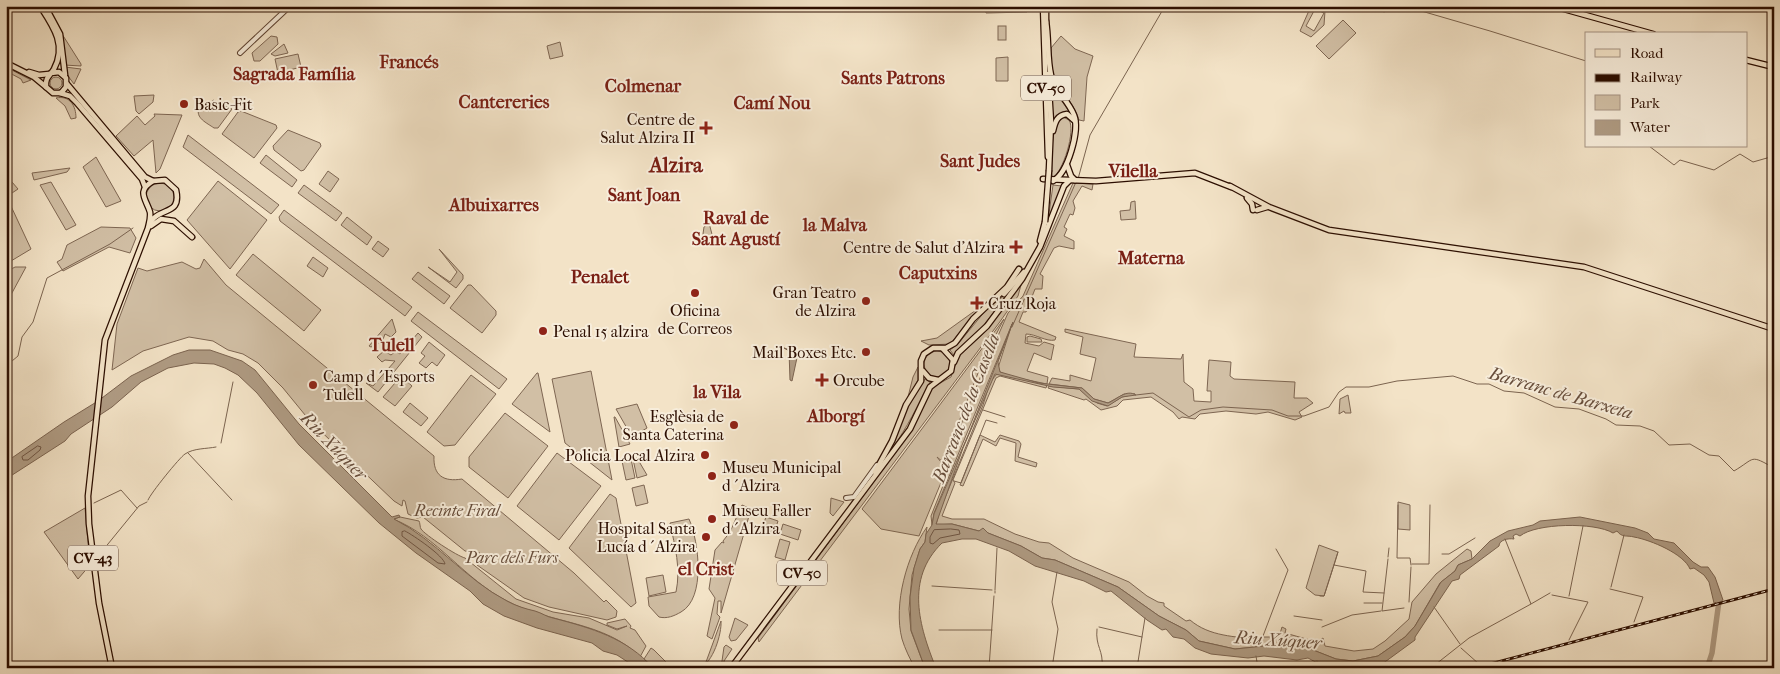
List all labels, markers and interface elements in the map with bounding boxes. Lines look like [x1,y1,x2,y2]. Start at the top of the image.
legend [1585,32,1748,148]
text: Road [1630,44,1664,62]
district label: Francés [378,52,439,73]
district label: Sagrada Família [233,64,356,85]
district label: Sants Patrons [841,68,945,89]
text: Railway [1630,68,1683,86]
district label: Colmenar [605,76,681,97]
road number: CV-50 [1021,76,1071,100]
district label: Cantereries [459,92,550,113]
district label: Camí Nou [733,93,811,114]
text: Park [1630,94,1660,112]
place label: Basic-Fit [194,95,253,114]
marker: Basic-Fit [178,98,190,110]
place label: Centre de Salut Alzira II [600,110,695,147]
text: Water [1629,118,1670,136]
marker: Centre de Salut Alzira II [699,121,713,135]
district label: Sant Judes [940,151,1020,172]
district label: Alzira [647,153,704,177]
district label: Vilella [1108,161,1158,182]
district label: Sant Joan [608,185,681,206]
district label: Albuixarres [448,195,539,216]
district label: Raval de Sant Agustí [692,208,781,250]
district label: la Malva [802,215,868,236]
place label: Centre de Salut d'Alzira [843,238,1006,257]
marker: Centre de Salut d'Alzira [1009,240,1023,254]
district label: Materna [1117,248,1185,269]
district label: Caputxins [899,263,978,284]
district label: Penalet [571,267,630,288]
place label: Gran Teatro de Alzira [772,283,857,320]
marker: Oficina de Correos [689,287,701,299]
place label: Cruz Roja [988,294,1057,313]
marker: Gran Teatro de Alzira [860,295,872,307]
marker: Cruz Roja [970,296,984,310]
place label: Oficina de Correos [658,301,732,338]
place label: Penal 15 alzira [553,322,649,341]
marker: Penal 15 alzira [537,325,549,337]
water label: Barranc de la Casella [928,331,1005,487]
district label: Tulell [368,335,416,356]
place label: Mail Boxes Etc. [752,343,856,362]
marker: Mail Boxes Etc. [860,346,872,358]
water label: Barranc de Barxeta [1486,363,1635,424]
place label: Camp d´Esports Tulell [323,367,435,404]
place label: Orcube [833,371,885,390]
marker: Orcube [815,373,829,387]
marker: Camp d´Esports Tulell [307,379,319,391]
district label: la Vila [692,382,741,403]
district label: Alborgí [806,406,865,427]
water label: Riu Xúquer [295,407,373,486]
place label: Esglèsia de Santa Caterina [623,407,725,444]
marker: Esglèsia de Santa Caterina [728,419,740,431]
place label: Policia Local Alzira [565,446,696,465]
marker: Policia Local Alzira [699,449,711,461]
place label: Museu Municipal d´Alzira [722,458,842,495]
marker: Museu Municipal d´Alzira [706,470,718,482]
park label: Recinte Firal [413,501,502,520]
place label: Museu Faller d´Alzira [722,501,811,538]
marker: Museu Faller d´Alzira [706,513,718,525]
place label: Hospital Santa Lucía d´Alzira [597,519,697,556]
marker: Hospital Santa Lucía d´Alzira [700,531,712,543]
road number: CV-43 [68,546,118,570]
park label: Parc dels Furs [465,548,559,567]
district label: el Crist [678,559,734,580]
road number: CV-50 [777,560,827,586]
water label: Riu Xúquer [1233,627,1324,654]

